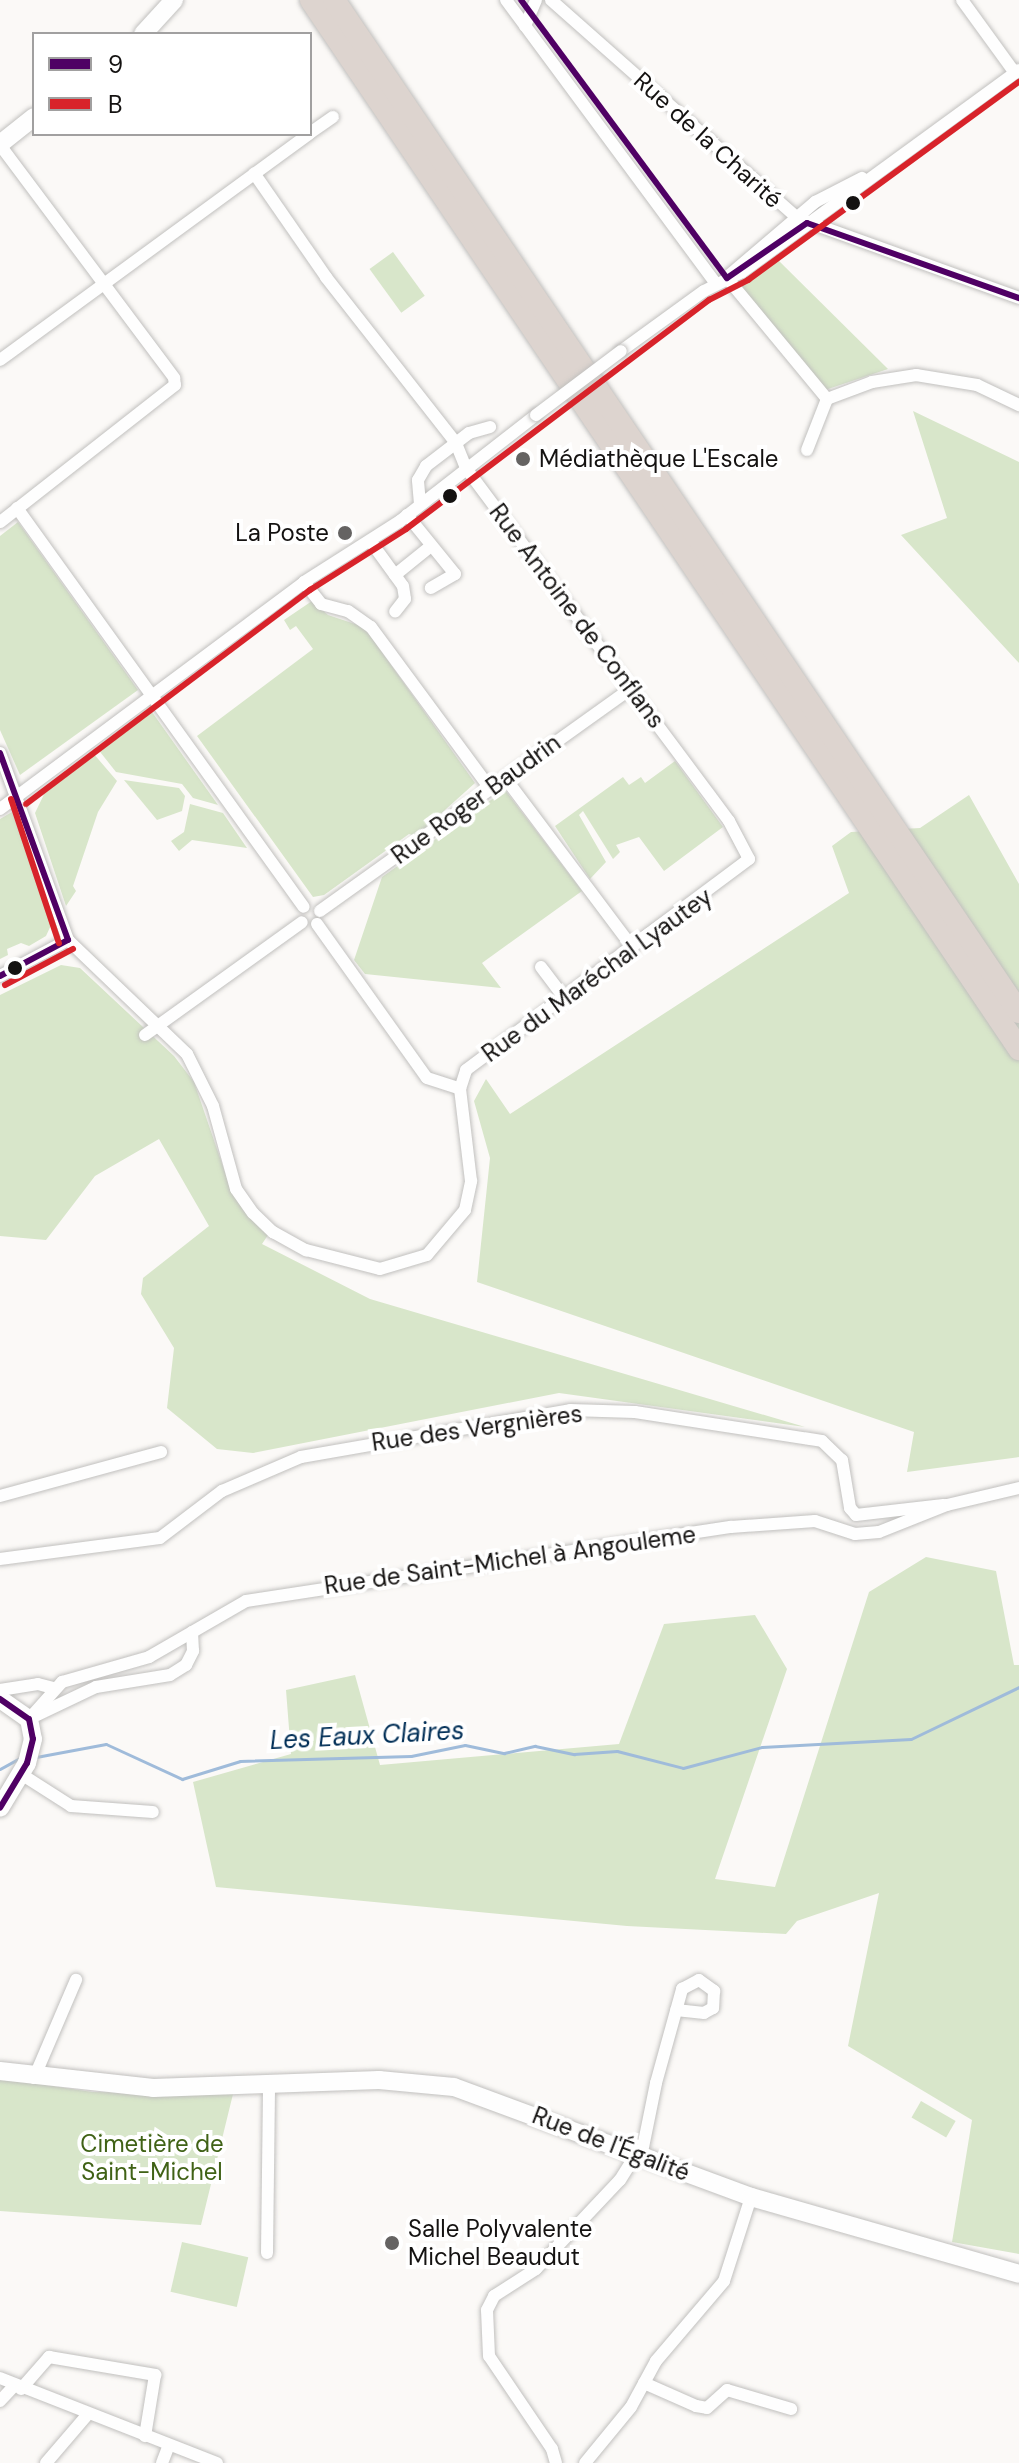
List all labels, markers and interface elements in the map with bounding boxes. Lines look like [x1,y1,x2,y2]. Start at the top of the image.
legend [32,32,312,136]
text: 9 [108,49,123,80]
street label: Rue de la Charité [628,66,788,214]
text: B [108,89,122,120]
unlabelled marker [845,195,861,211]
place label: Médiathèque L'Escale [539,445,778,473]
marker: Médiathèque L'Escale [514,450,532,468]
unlabelled marker [442,488,458,504]
street label: Rue Antoine de Conflans [483,498,671,734]
place label: La Poste [235,519,329,547]
marker: La Poste [336,524,354,542]
street label: Rue Roger Baudrin [386,728,566,870]
street label: Rue du Maréchal Lyautey [476,882,718,1068]
unlabelled marker [7,960,23,976]
street label: Rue des Vergnières [370,1399,584,1457]
street label: Rue de Saint-Michel à Angouleme [322,1520,698,1600]
water label: Les Eaux Claires [269,1715,465,1757]
street label: Rue de l'Égalité [528,2101,694,2187]
park label: Cimetière de Saint-Michel [80,2130,224,2186]
place label: Salle Polyvalente Michel Beaudut [408,2215,592,2271]
marker: Salle Polyvalente Michel Beaudut [383,2234,401,2252]

